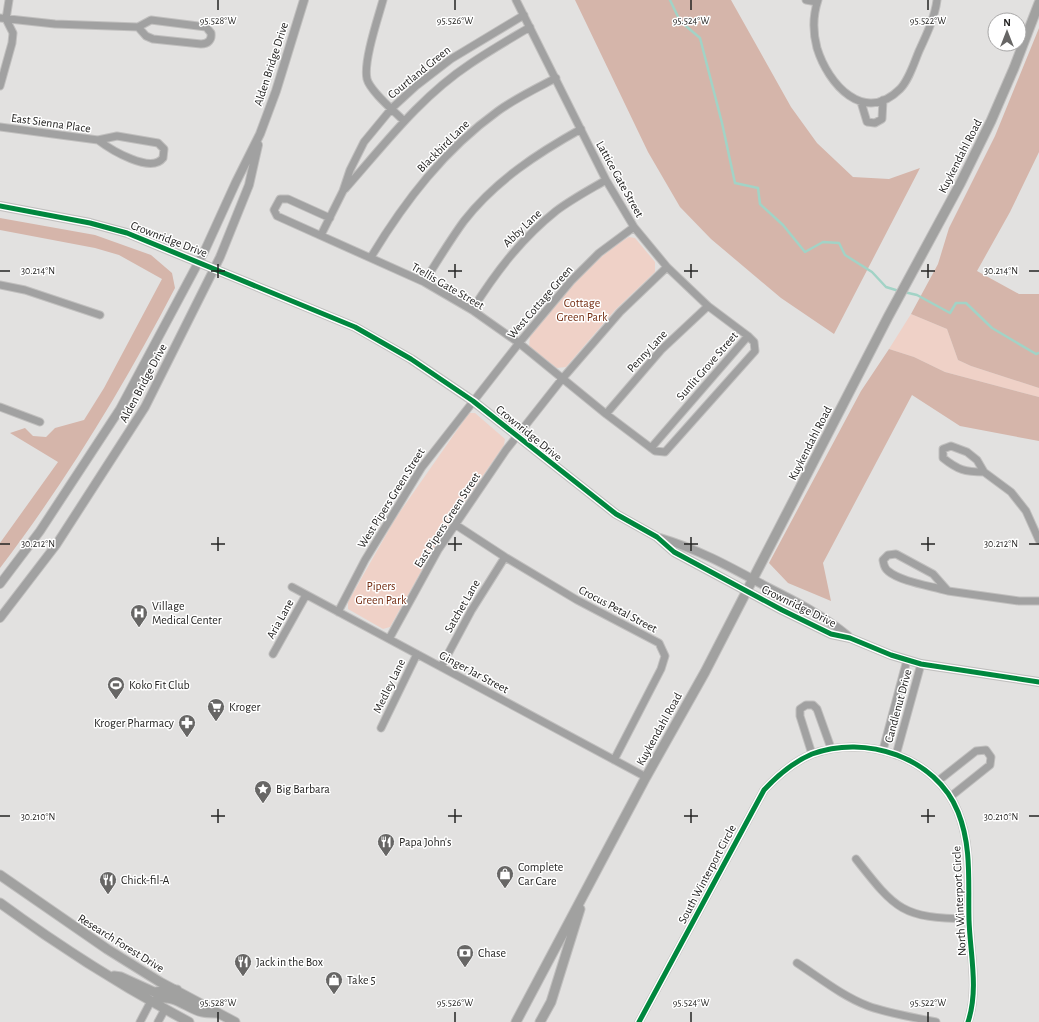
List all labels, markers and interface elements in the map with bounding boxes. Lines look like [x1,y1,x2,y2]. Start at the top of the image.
north arrow [987,12,1027,52]
text: 95.528°W [200,16,236,26]
text: 95.526°W [437,16,473,26]
text: 95.524°W [673,16,709,26]
text: 95.522°W [910,16,946,26]
text: N [1003,17,1011,28]
street label: Alden Bridge Drive [252,21,290,107]
street label: Courtland Green [386,43,452,101]
street label: East Sienna Place [10,111,92,135]
street label: Kuykendahl Road [936,117,985,195]
street label: Blackbird Lane [415,118,471,174]
street label: Lattice Gate Street [594,139,646,219]
street label: Abby Lane [500,207,544,250]
street label: Crownridge Drive [129,219,209,259]
street label: Trellis Gate Street [410,260,487,312]
street label: West Cottage Green [505,263,575,341]
text: 30.214°N [21,266,55,276]
text: 30.214°N [984,266,1018,276]
park label: Cottage Green Park [557,297,608,323]
street label: Penny Lane [625,328,670,375]
street label: Sunlit Grove Street [674,329,740,403]
street label: Alden Bridge Drive [117,342,169,424]
street label: Crownridge Drive [494,403,564,463]
street label: Kuykendahl Road [786,404,835,482]
street label: West Pipers Green Street [355,446,427,550]
street label: East Pipers Green Street [412,470,482,570]
text: 30.212°N [21,539,55,549]
text: 30.212°N [984,539,1018,549]
street label: Satchet Lane [442,577,482,635]
park label: Pipers Green Park [356,580,407,606]
street label: Crocus Petal Street [577,583,659,635]
street label: Crownridge Drive [760,583,838,629]
street label: Aria Lane [264,597,296,641]
place label: Village Medical Center [152,600,222,626]
hospital icon: Village Medical Center [129,603,149,628]
street label: Ginger Jar Street [437,649,511,695]
street label: Medley Lane [371,657,408,715]
street label: Candlenut Drive [882,668,914,744]
sports icon: Koko Fit Club [106,675,126,700]
place label: Koko Fit Club [129,679,190,691]
street label: Kuykendahl Road [634,691,685,768]
supermarket icon: Kroger [206,697,226,722]
place label: Kroger [229,701,261,713]
pharmacy icon: Kroger Pharmacy [177,713,197,738]
place label: Kroger Pharmacy [94,717,174,730]
place icon: Big Barbara [253,779,273,804]
place label: Big Barbara [276,783,330,795]
text: 30.210°N [21,812,55,822]
text: 30.210°N [984,812,1018,822]
street label: South Winterport Circle [676,823,738,925]
restaurant icon: Papa John's [376,832,396,857]
place label: Papa John's [399,836,451,848]
street label: North Winterport Circle [950,846,968,956]
place label: Complete Car Care [518,861,563,887]
shop icon: Complete Car Care [495,864,515,889]
restaurant icon: Chick-fil-A [98,870,118,895]
place label: Chick-fil-A [121,874,170,886]
street label: Research Forest Drive [76,912,166,974]
bank icon: Chase [455,943,475,968]
place label: Chase [478,947,506,959]
restaurant icon: Jack in the Box [233,952,253,977]
place label: Jack in the Box [256,956,323,968]
shop icon: Take 5 [324,970,344,995]
place label: Take 5 [347,974,375,986]
text: 95.528°W [200,998,236,1008]
text: 95.526°W [437,998,473,1008]
text: 95.524°W [673,998,709,1008]
text: 95.522°W [910,998,946,1008]

